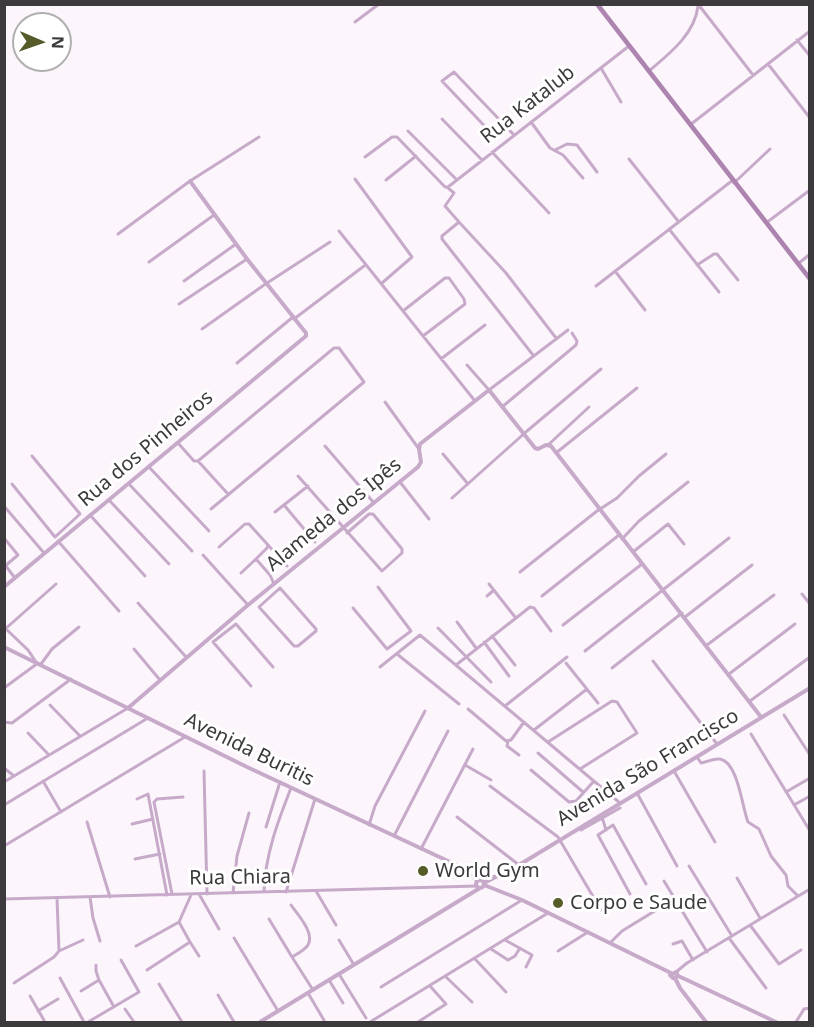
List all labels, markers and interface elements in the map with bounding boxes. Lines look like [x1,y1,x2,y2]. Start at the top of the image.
north arrow [12,12,72,72]
text: N [47,36,69,49]
street label: Rua Katalub [476,61,580,149]
street label: Rua dos Pinheiros [74,386,218,512]
street label: Alameda dos Ipês [262,453,406,577]
street label: Avenida São Francisco [553,704,743,832]
street label: Avenida Buritis [180,708,318,792]
place label: World Gym [435,859,540,883]
marker: World Gym [416,864,430,878]
street label: Rua Chiara [189,865,291,891]
place label: Corpo e Saude [570,891,707,915]
marker: Corpo e Saude [551,896,565,910]

